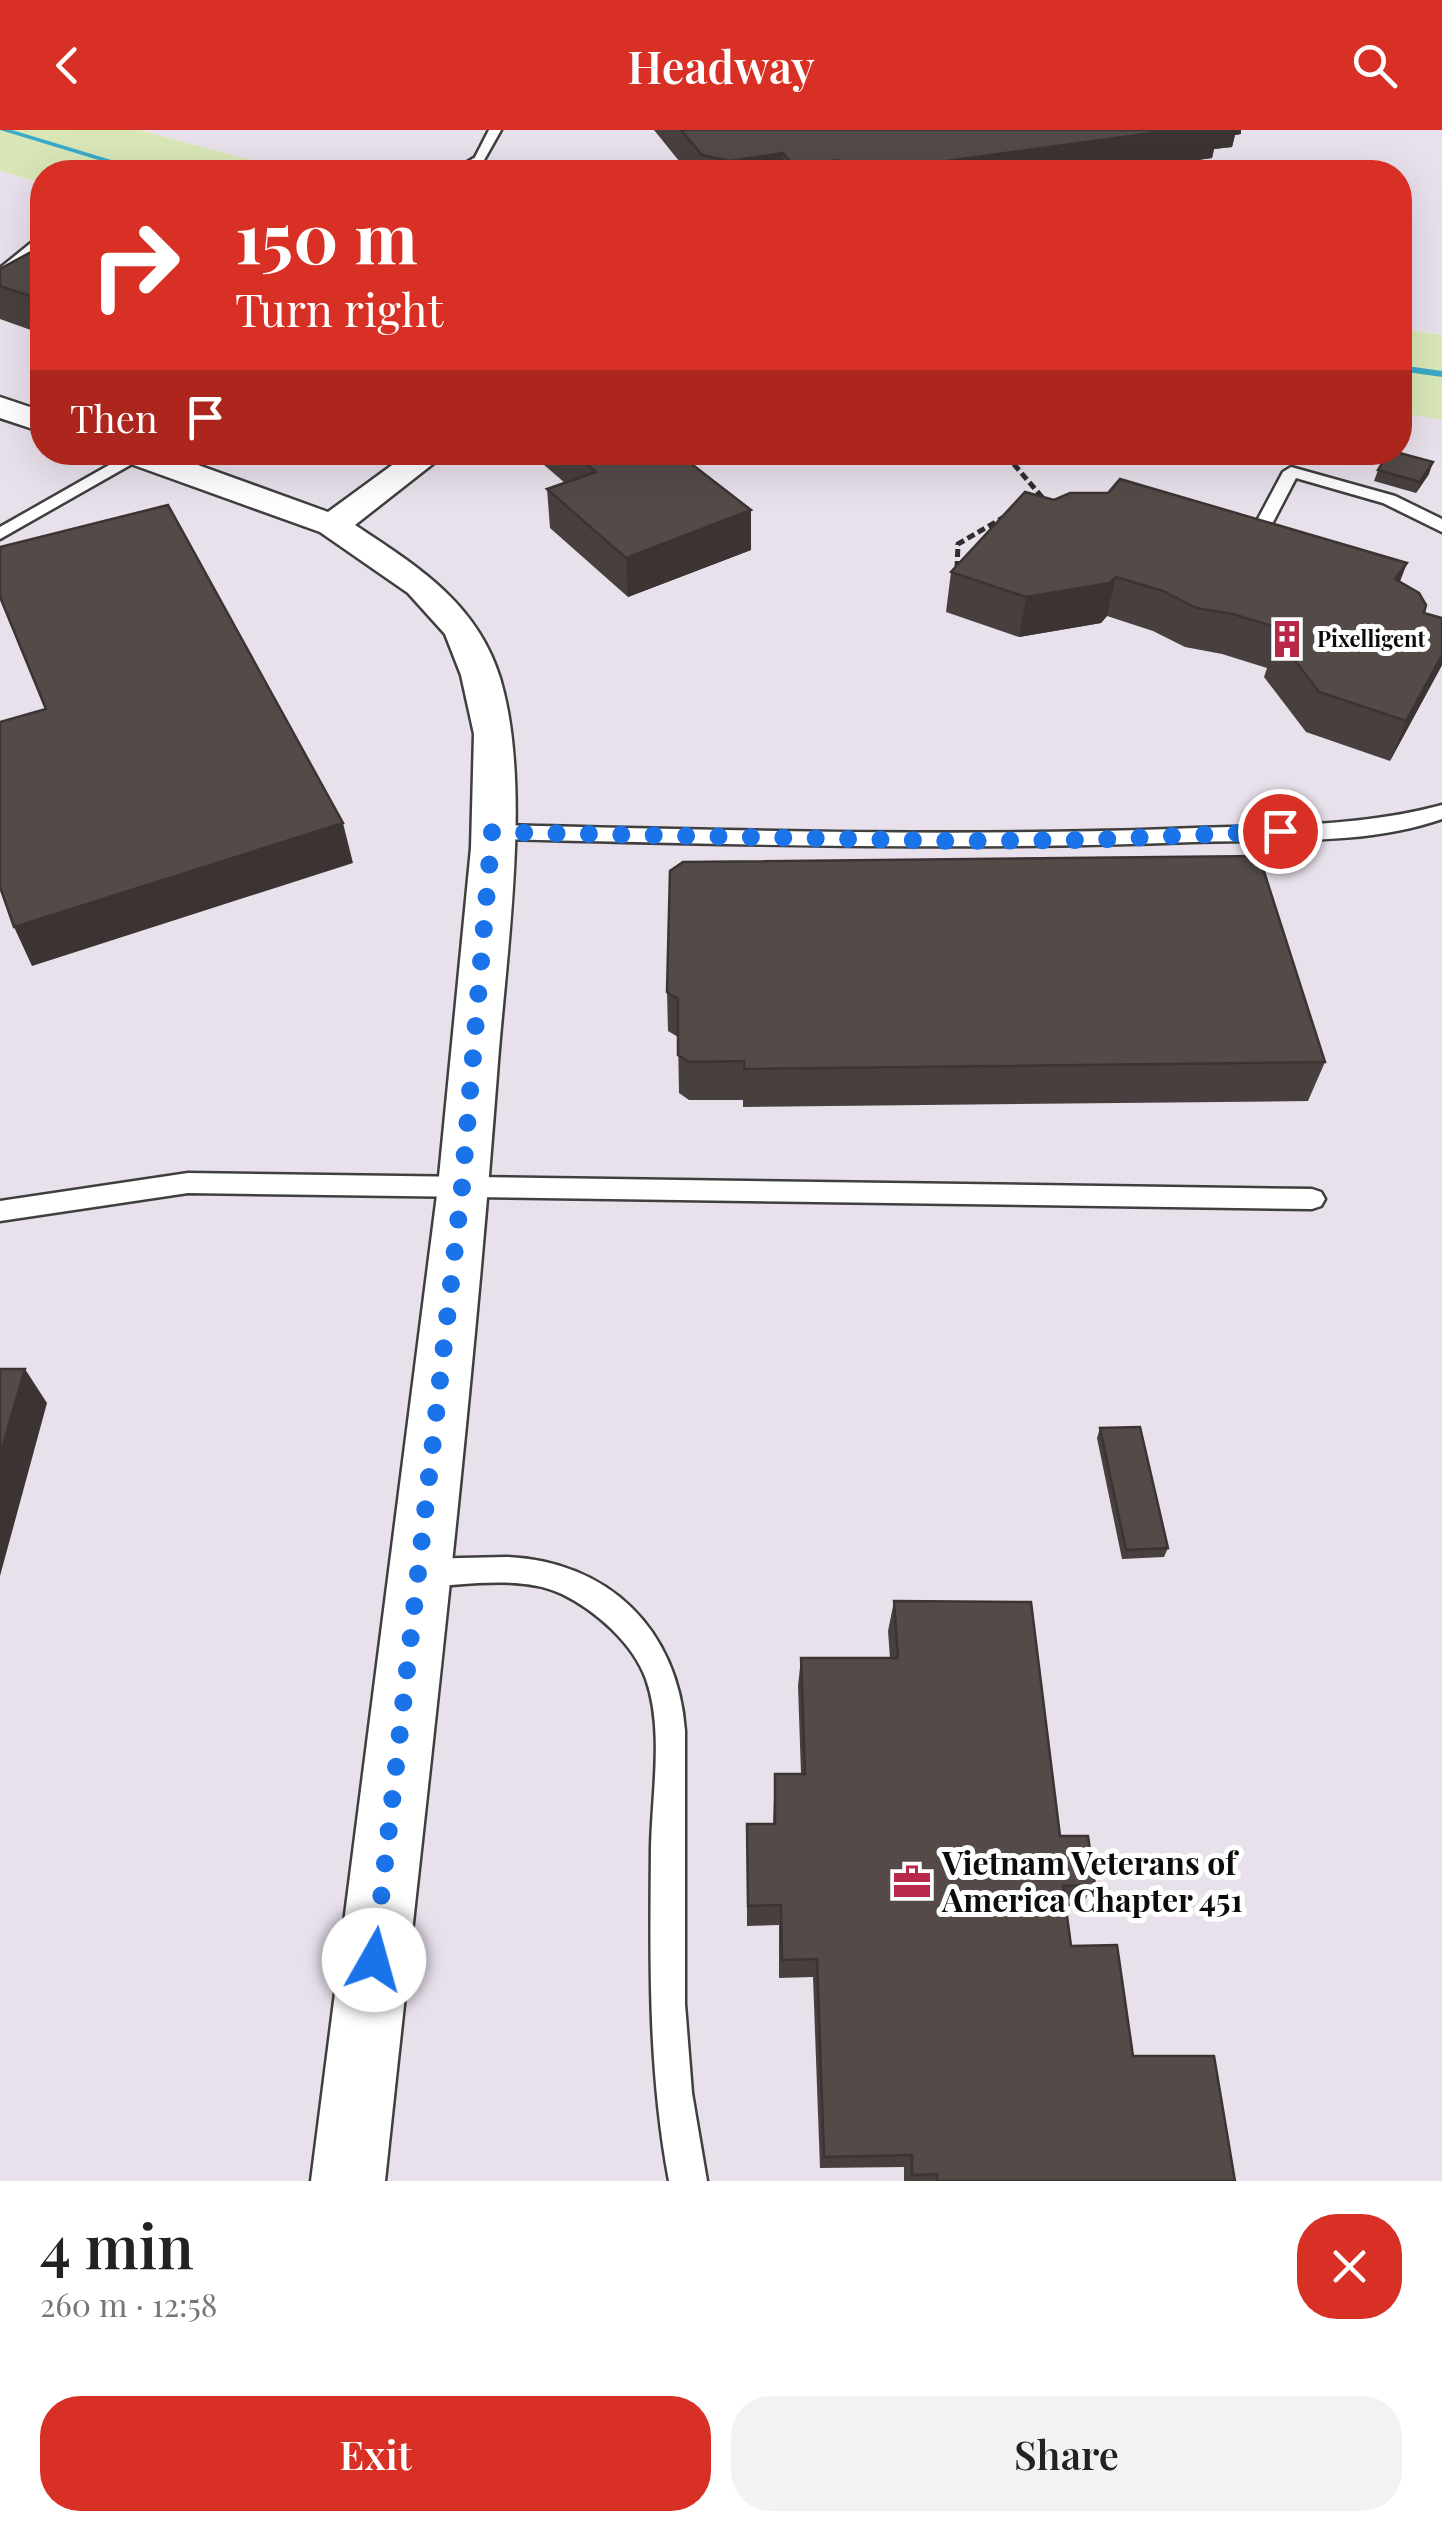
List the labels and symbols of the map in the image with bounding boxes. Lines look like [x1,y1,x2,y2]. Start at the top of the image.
building icon: Pixelligent [1266,618,1308,660]
place label: Pixelligent [1317,623,1425,653]
pin [1238,789,1323,874]
place label: Vietnam Veterans of America Chapter 451 [941,1840,1243,1920]
office icon: Vietnam Veterans of America Chapter 451 [891,1861,933,1903]
position arrow [322,1908,426,2012]

